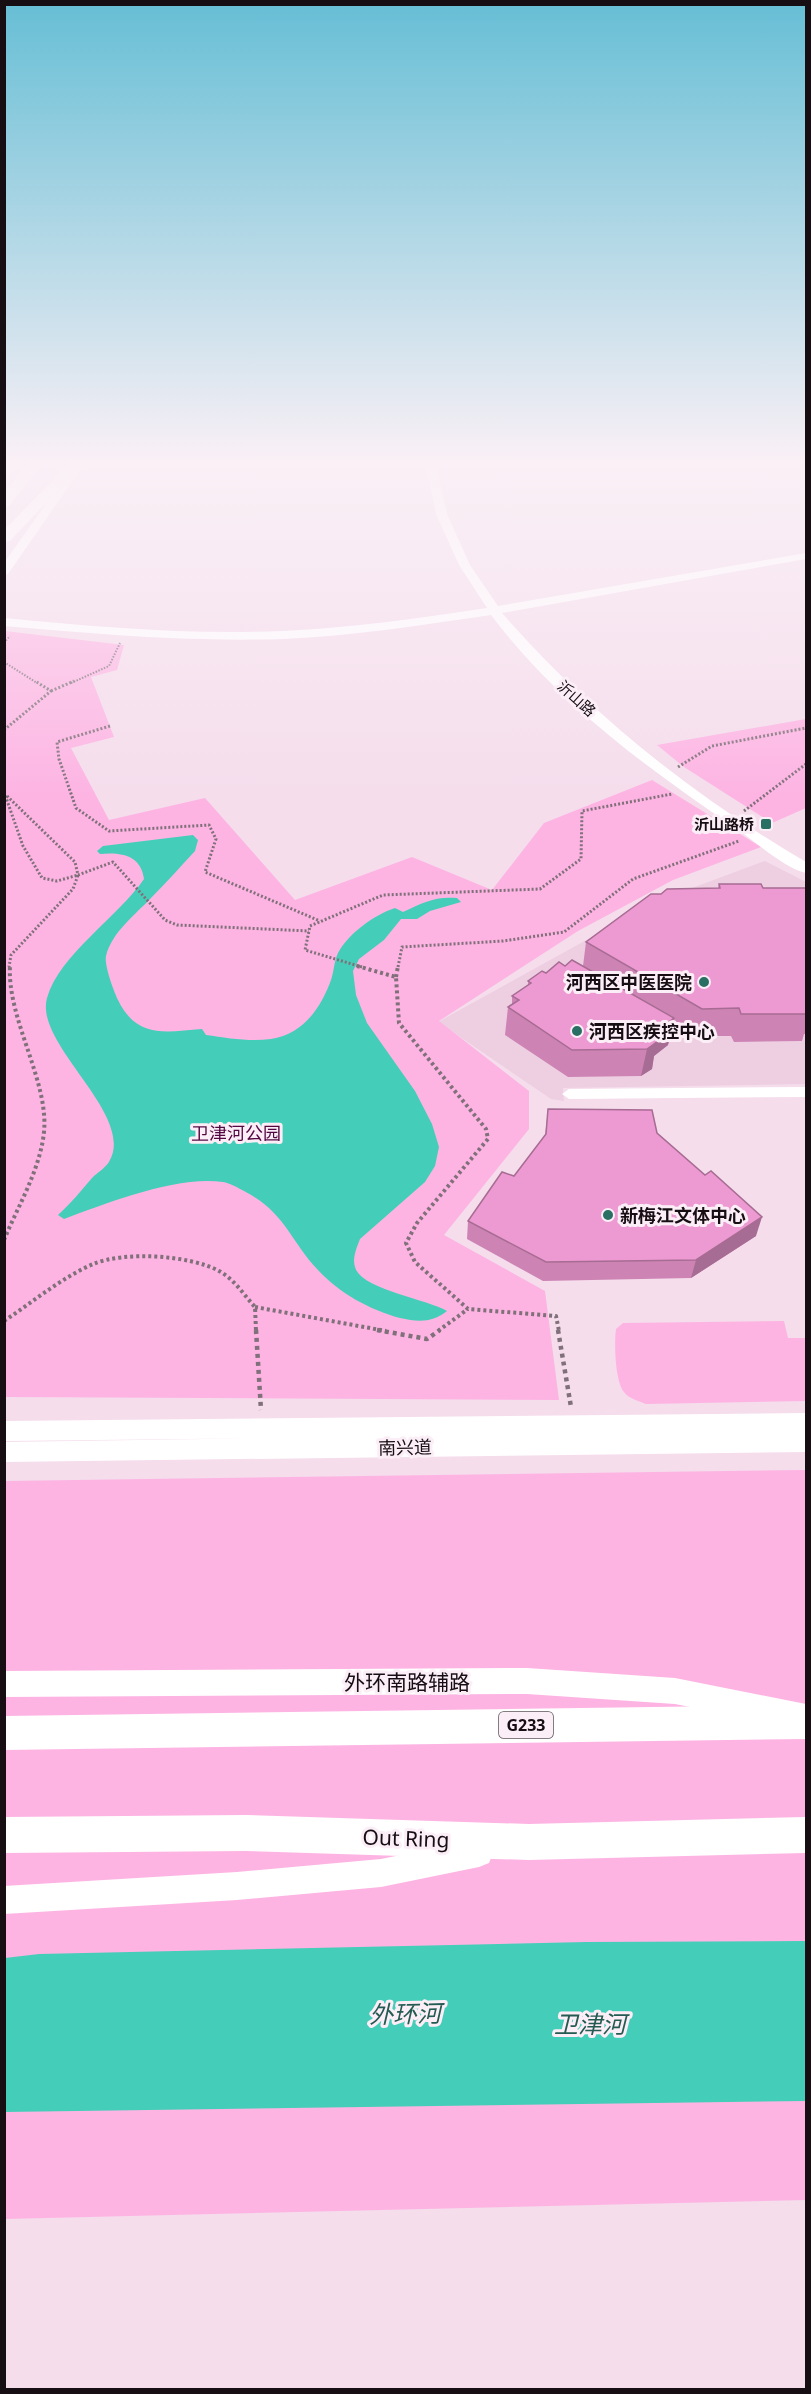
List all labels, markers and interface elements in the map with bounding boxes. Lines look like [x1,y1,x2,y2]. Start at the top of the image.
street label: 沂山路 [554,676,600,720]
place label: 沂山路桥 [694,814,754,834]
marker: 沂山路桥 [759,817,773,831]
place label: 河西区中医医院 [566,970,692,994]
marker: 河西区中医医院 [697,975,711,989]
place label: 河西区疾控中心 [589,1019,715,1043]
marker: 河西区疾控中心 [570,1024,584,1038]
park label: 卫津河公园 [191,1121,281,1145]
place label: 新梅江文体中心 [620,1203,746,1227]
marker: 新梅江文体中心 [601,1208,615,1222]
street label: 南兴道 [378,1435,432,1459]
street label: 外环南路辅路 [344,1668,470,1696]
road number: G233 [499,1712,553,1738]
street label: Out Ring [362,1822,450,1854]
water label: 外环河 [369,1996,445,2030]
water label: 卫津河 [554,2007,630,2040]

